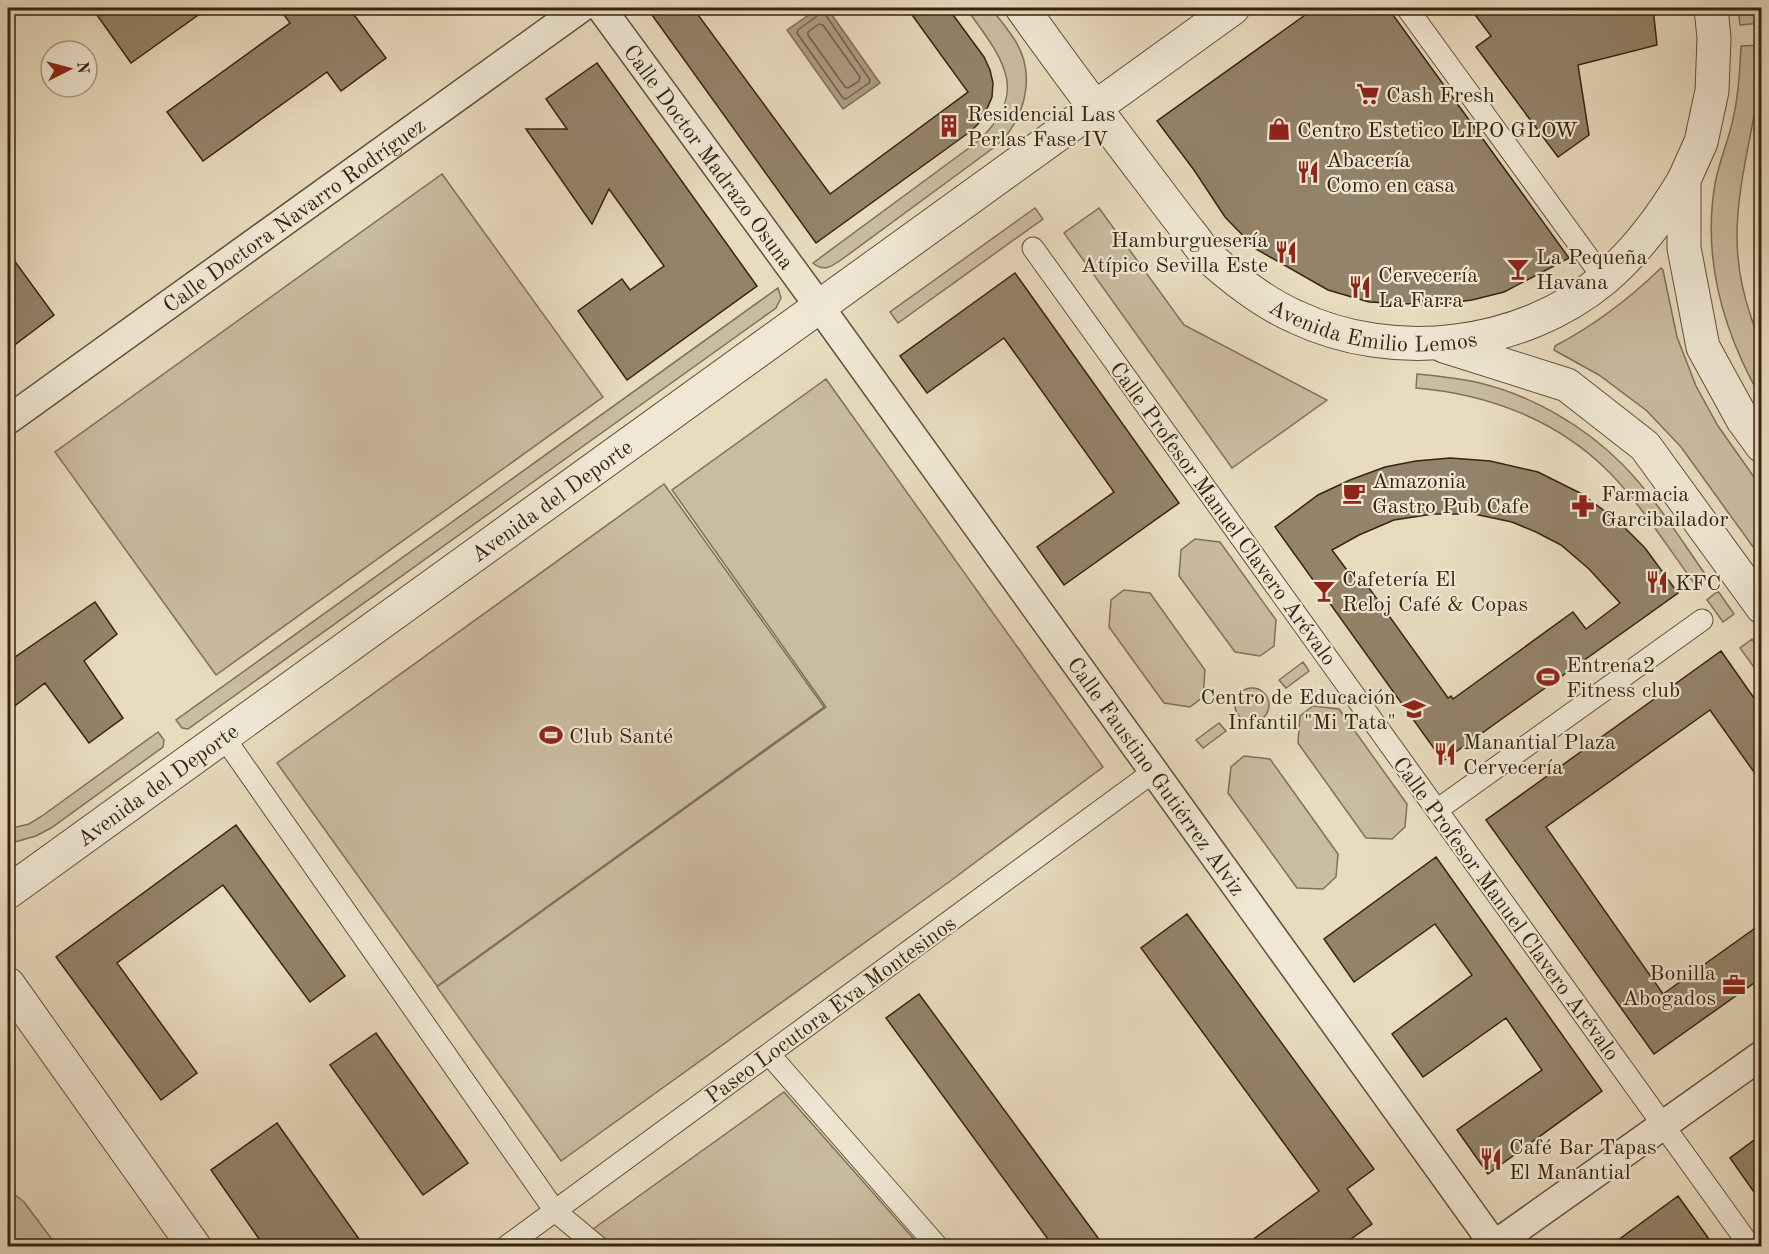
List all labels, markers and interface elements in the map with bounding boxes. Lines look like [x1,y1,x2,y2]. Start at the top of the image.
north arrow [39,39,99,99]
street label: Calle Doctor Madrazo Osuna [619,41,797,274]
text: N [73,61,91,75]
supermarket icon: Cash Fresh [1355,81,1381,107]
place label: Cash Fresh [1386,85,1495,107]
place label: Residencial Las Perlas Fase IV [967,104,1116,151]
building icon: Residencial Las Perlas Fase IV [936,113,962,139]
street label: Calle Doctora Navarro Rodríguez [160,115,430,318]
shop icon: Centro Estetico LIPO GLOW [1266,116,1292,142]
place label: Centro Estetico LIPO GLOW [1297,120,1578,142]
place label: Abacería Como en casa [1326,150,1455,197]
restaurant icon: Abacería Como en casa [1295,159,1321,185]
place label: Hamburguesería Atípico Sevilla Este [1081,230,1268,277]
restaurant icon: Hamburguesería Atípico Sevilla Este [1273,239,1299,265]
place label: La Pequeña Havana [1536,247,1647,294]
bar icon: La Pequeña Havana [1505,256,1531,282]
place label: Cervecería La Farra [1378,265,1478,312]
restaurant icon: Cervecería La Farra [1347,274,1373,300]
street label: Avenida Emilio Lemos [1265,296,1479,356]
street label: Calle Profesor Manuel Clavero Arévalo [1105,358,1340,670]
street label: Avenida del Deporte [468,436,637,567]
place label: Amazonia Gastro Pub Cafe [1372,471,1529,518]
cafe icon: Amazonia Gastro Pub Cafe [1341,480,1367,506]
place label: Farmacia Garcibailador [1601,484,1729,531]
pharmacy icon: Farmacia Garcibailador [1570,493,1596,519]
place label: Cafetería El Reloj Café & Copas [1342,569,1528,616]
restaurant icon: KFC [1644,569,1670,595]
place label: KFC [1675,573,1721,595]
bar icon: Cafetería El Reloj Café & Copas [1311,578,1337,604]
street label: Calle Faustino Gutiérrez Alviz [1062,654,1248,900]
place label: Entrena2 Fitness club [1566,655,1680,702]
sports icon: Entrena2 Fitness club [1535,664,1561,690]
place label: Centro de Educación Infantil "Mi Tata" [1201,687,1396,734]
school or university icon: Centro de Educación Infantil "Mi Tata" [1401,696,1427,722]
street label: Avenida del Deporte [74,721,243,851]
sports icon: Club Santé [538,722,564,748]
place label: Club Santé [569,726,673,748]
place label: Manantial Plaza Cervecería [1463,732,1616,779]
restaurant icon: Manantial Plaza Cervecería [1432,741,1458,767]
street label: Calle Profesor Manuel Clavero Arévalo [1388,753,1623,1065]
street label: Paseo Locutora Eva Montesinos [702,913,960,1109]
place label: Bonilla Abogados [1622,963,1716,1010]
office icon: Bonilla Abogados [1721,972,1747,998]
place label: Café Bar Tapas El Manantial [1509,1137,1657,1184]
restaurant icon: Café Bar Tapas El Manantial [1478,1146,1504,1172]

